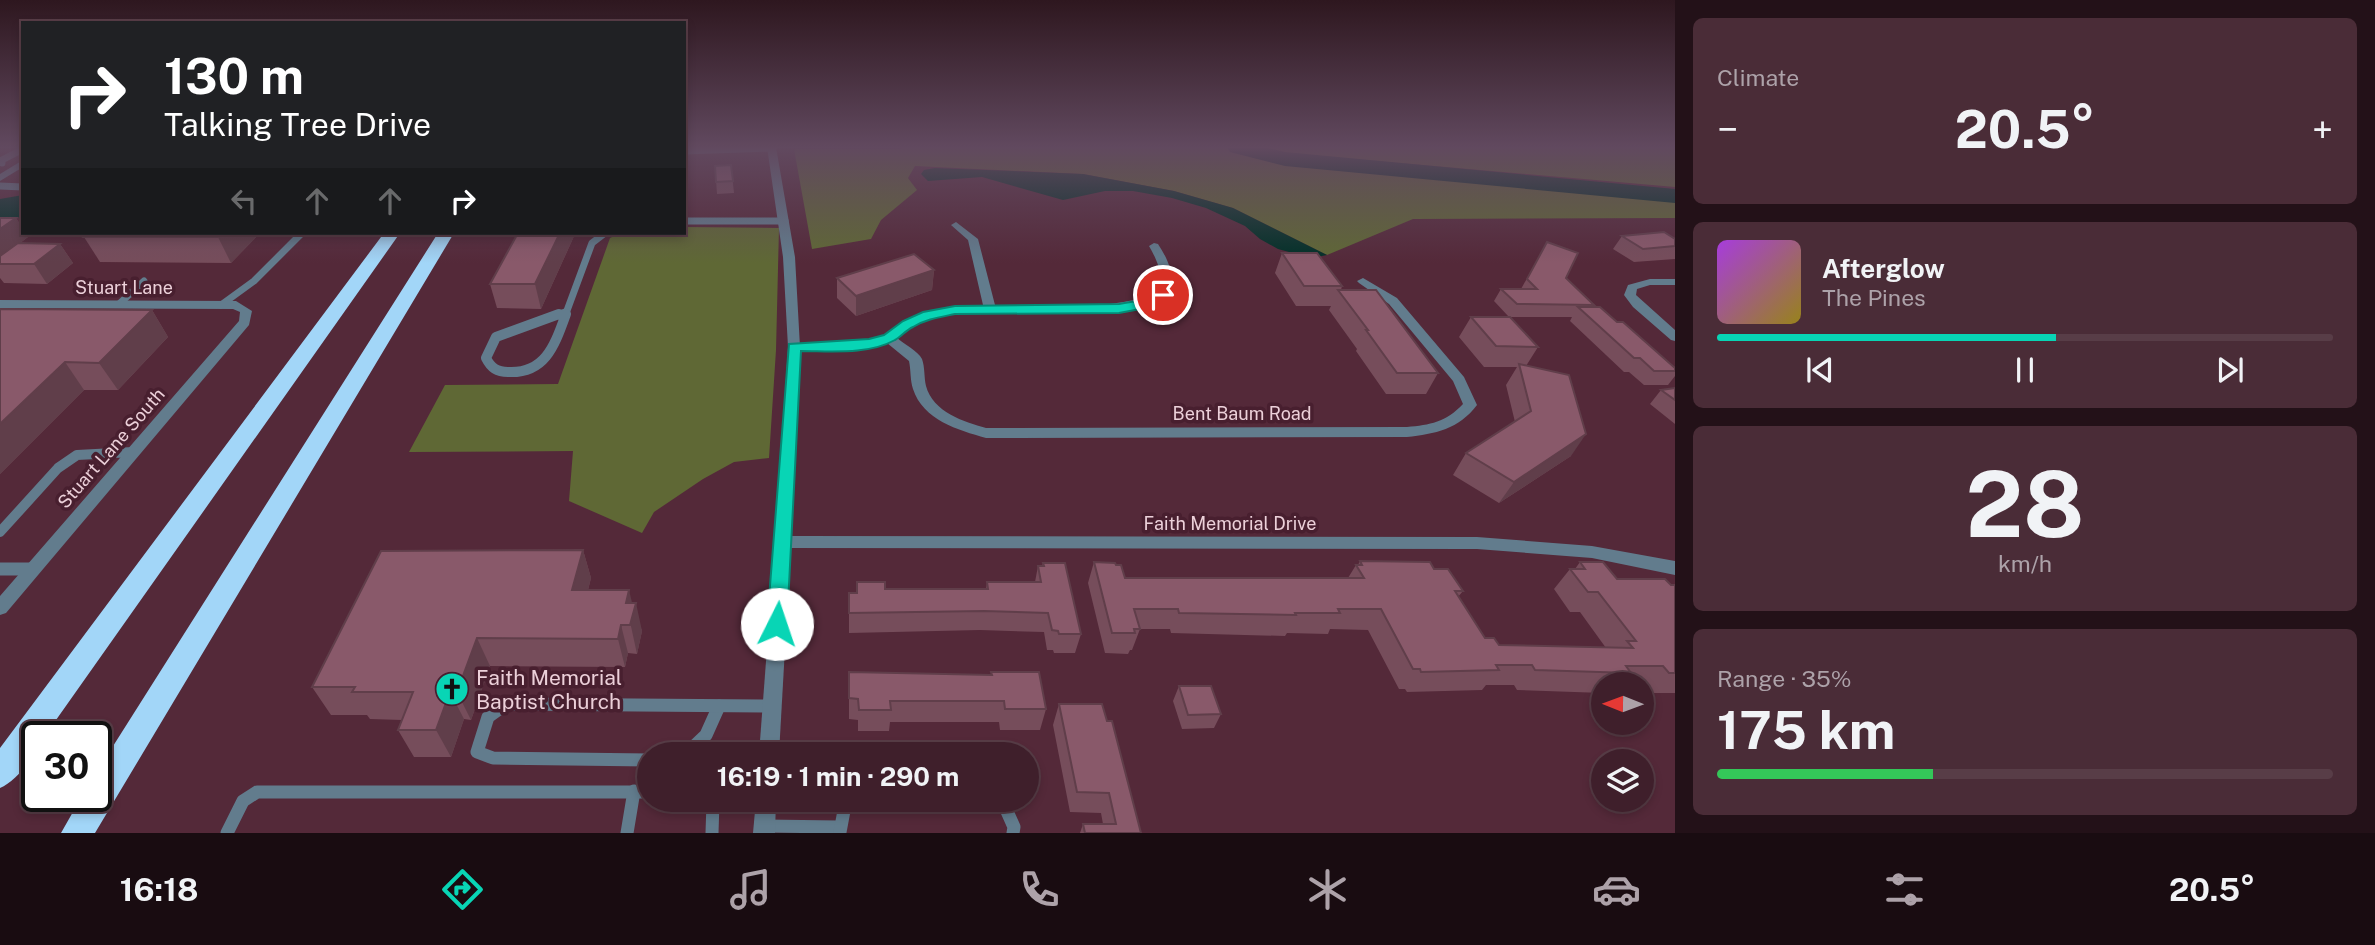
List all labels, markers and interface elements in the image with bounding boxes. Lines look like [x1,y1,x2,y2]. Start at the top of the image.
text: 130 m [164,47,304,105]
icon: right [49,49,140,140]
text: Climate [1717,64,1799,91]
text: 20.5° [1955,99,2095,160]
text: Talking Tree Drive [164,106,431,143]
text: − [1717,107,1738,152]
text: + [2312,107,2333,152]
icon: left [225,182,263,220]
icon: ahead [298,182,336,220]
icon: ahead [371,182,409,220]
icon: right [444,182,482,220]
text: Afterglow [1822,253,1945,284]
pin [1133,265,1193,325]
icon: arrive [1144,276,1182,314]
street label: Stuart Lane [75,277,173,298]
text: The Pines [1822,284,1926,311]
icon: previous [1801,351,1839,389]
icon: pause [2006,351,2044,389]
icon: next [2211,351,2249,389]
street label: Stuart Lane South [53,384,169,512]
street label: Bent Baum Road [1173,403,1311,424]
text: 28 [1966,451,2084,557]
street label: Faith Memorial Drive [1144,513,1316,534]
text: km/h [1998,550,2052,577]
position arrow [740,587,814,661]
place label: Faith Memorial Baptist Church [476,665,622,714]
text: Range · 35% [1717,665,1851,692]
church icon: Faith Memorial Baptist Church [433,670,471,708]
north arrow [1591,672,1654,735]
map controls [1591,672,1654,812]
text: 175 km [1717,700,1895,761]
speed limit sign: 30 [21,721,112,812]
button: layers [1591,749,1654,812]
text: 16:19 · 1 min · 290 m [717,761,959,792]
icon: directions [438,865,487,914]
icon: music [726,865,775,914]
icon: phone [1015,865,1064,914]
icon: climate [1303,865,1352,914]
icon: car [1592,865,1641,914]
icon: filters [1880,865,1929,914]
text: 16:18 [120,871,198,908]
text: 20.5° [2169,871,2255,908]

